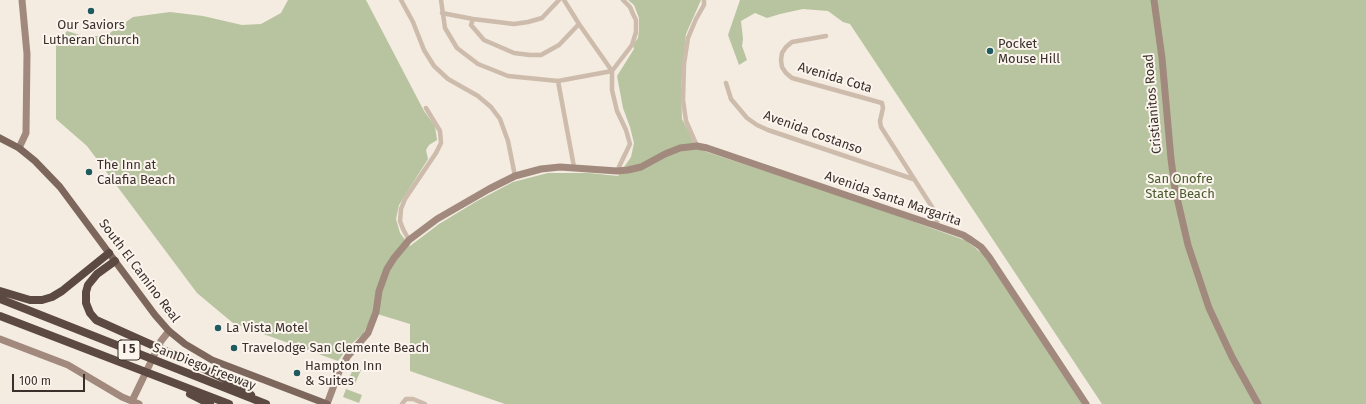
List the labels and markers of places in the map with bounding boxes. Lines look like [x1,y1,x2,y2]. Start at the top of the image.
marker: Our Saviors Lutheran Church [86,6,96,16]
place label: Our Saviors Lutheran Church [43,17,139,48]
place label: Pocket Mouse Hill [998,36,1060,67]
marker: Pocket Mouse Hill [985,46,995,56]
place label: The Inn at Calafia Beach [97,157,176,188]
marker: The Inn at Calafia Beach [84,167,94,177]
place label: La Vista Motel [226,320,308,336]
marker: La Vista Motel [213,323,223,333]
place label: Travelodge San Clemente Beach [242,340,429,356]
marker: Travelodge San Clemente Beach [229,343,239,353]
place label: Hampton Inn & Suites [305,358,382,389]
marker: Hampton Inn & Suites [292,368,302,378]

